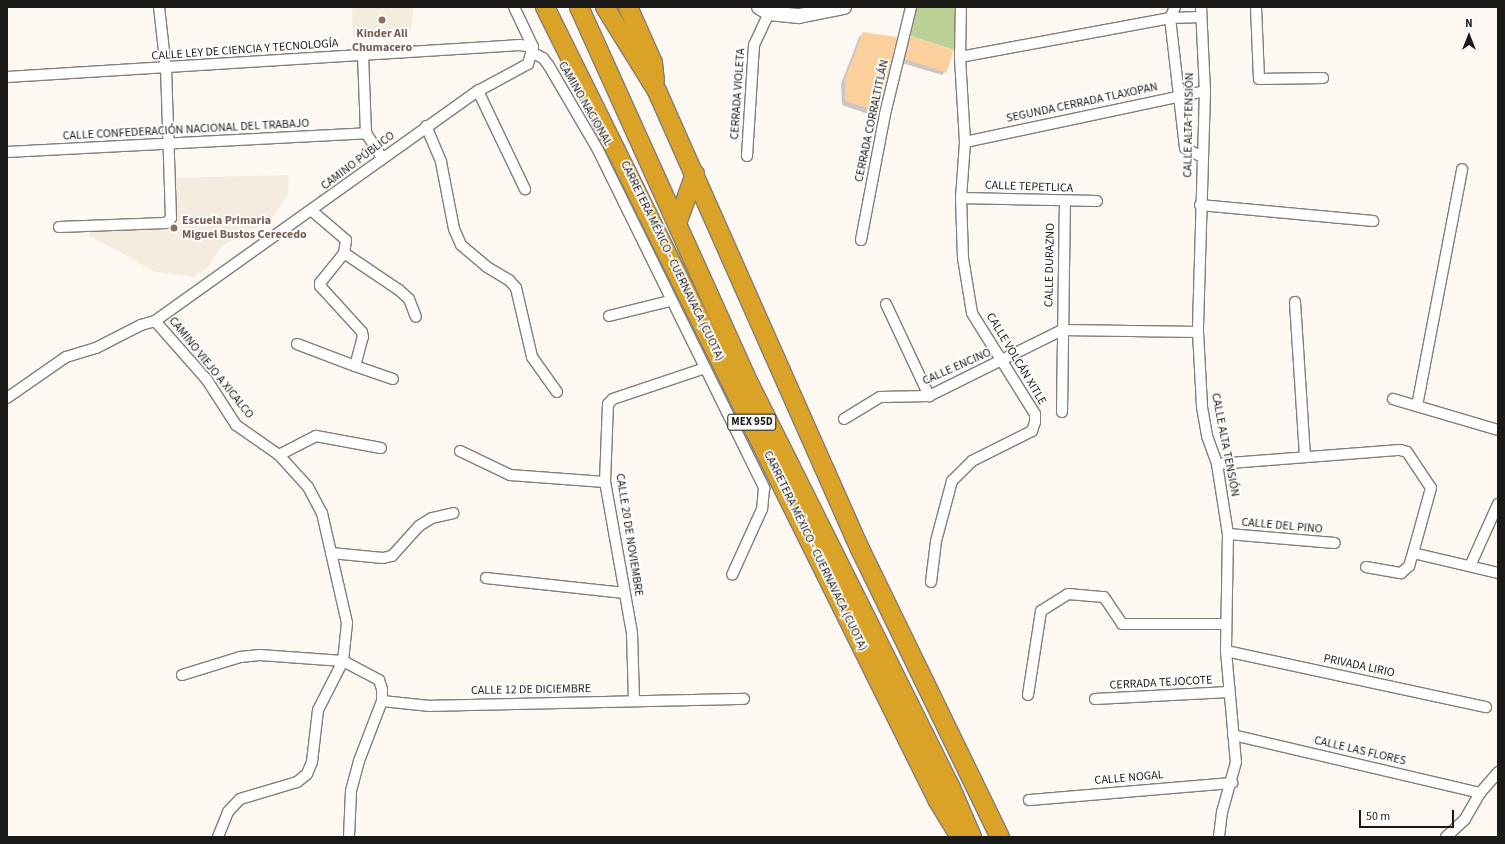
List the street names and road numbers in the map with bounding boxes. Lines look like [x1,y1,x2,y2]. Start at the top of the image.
street label: CALLE LEY DE CIENCIA Y TECNOLOGÍA [151,36,339,64]
street label: CERRADA VIOLETA [728,48,748,140]
street label: CAMINO NACIONAL [555,59,615,149]
street label: CERRADA CORRALTITLÁN [852,59,892,183]
street label: CALLE ALTA TENSIÓN [1181,72,1197,178]
street label: SEGUNDA CERRADA TLAXOPAN [1005,80,1159,126]
street label: CALLE CONFEDERACIÓN NACIONAL DEL TRABAJO [62,116,310,144]
street label: CAMINO PÚBLICO [318,129,398,193]
street label: CARRETERA MÉXICO - CUERNAVACA (CUOTA) [617,159,727,363]
street label: CALLE TEPETLICA [985,178,1073,196]
street label: CALLE DURAZNO [1042,223,1058,307]
street label: CALLE VOLCÁN XITLE [983,310,1049,408]
street label: CAMINO VIEJO A XICALCO [166,314,256,422]
street label: CALLE ENCINO [920,345,994,389]
street label: CALLE ALTA TENSIÓN [1208,392,1242,498]
road number: MEX 95D [727,413,777,431]
street label: CARRETERA MÉXICO - CUERNAVACA (CUOTA) [760,449,870,653]
street label: CALLE 20 DE NOVIEMBRE [612,472,646,598]
street label: CALLE DEL PINO [1241,515,1323,537]
street label: PRIVADA LIRIO [1322,651,1396,681]
street label: CERRADA TEJOCOTE [1109,673,1213,693]
street label: CALLE 12 DE DICIEMBRE [471,682,591,698]
street label: CALLE LAS FLORES [1313,733,1407,769]
street label: CALLE NOGAL [1094,768,1164,788]

